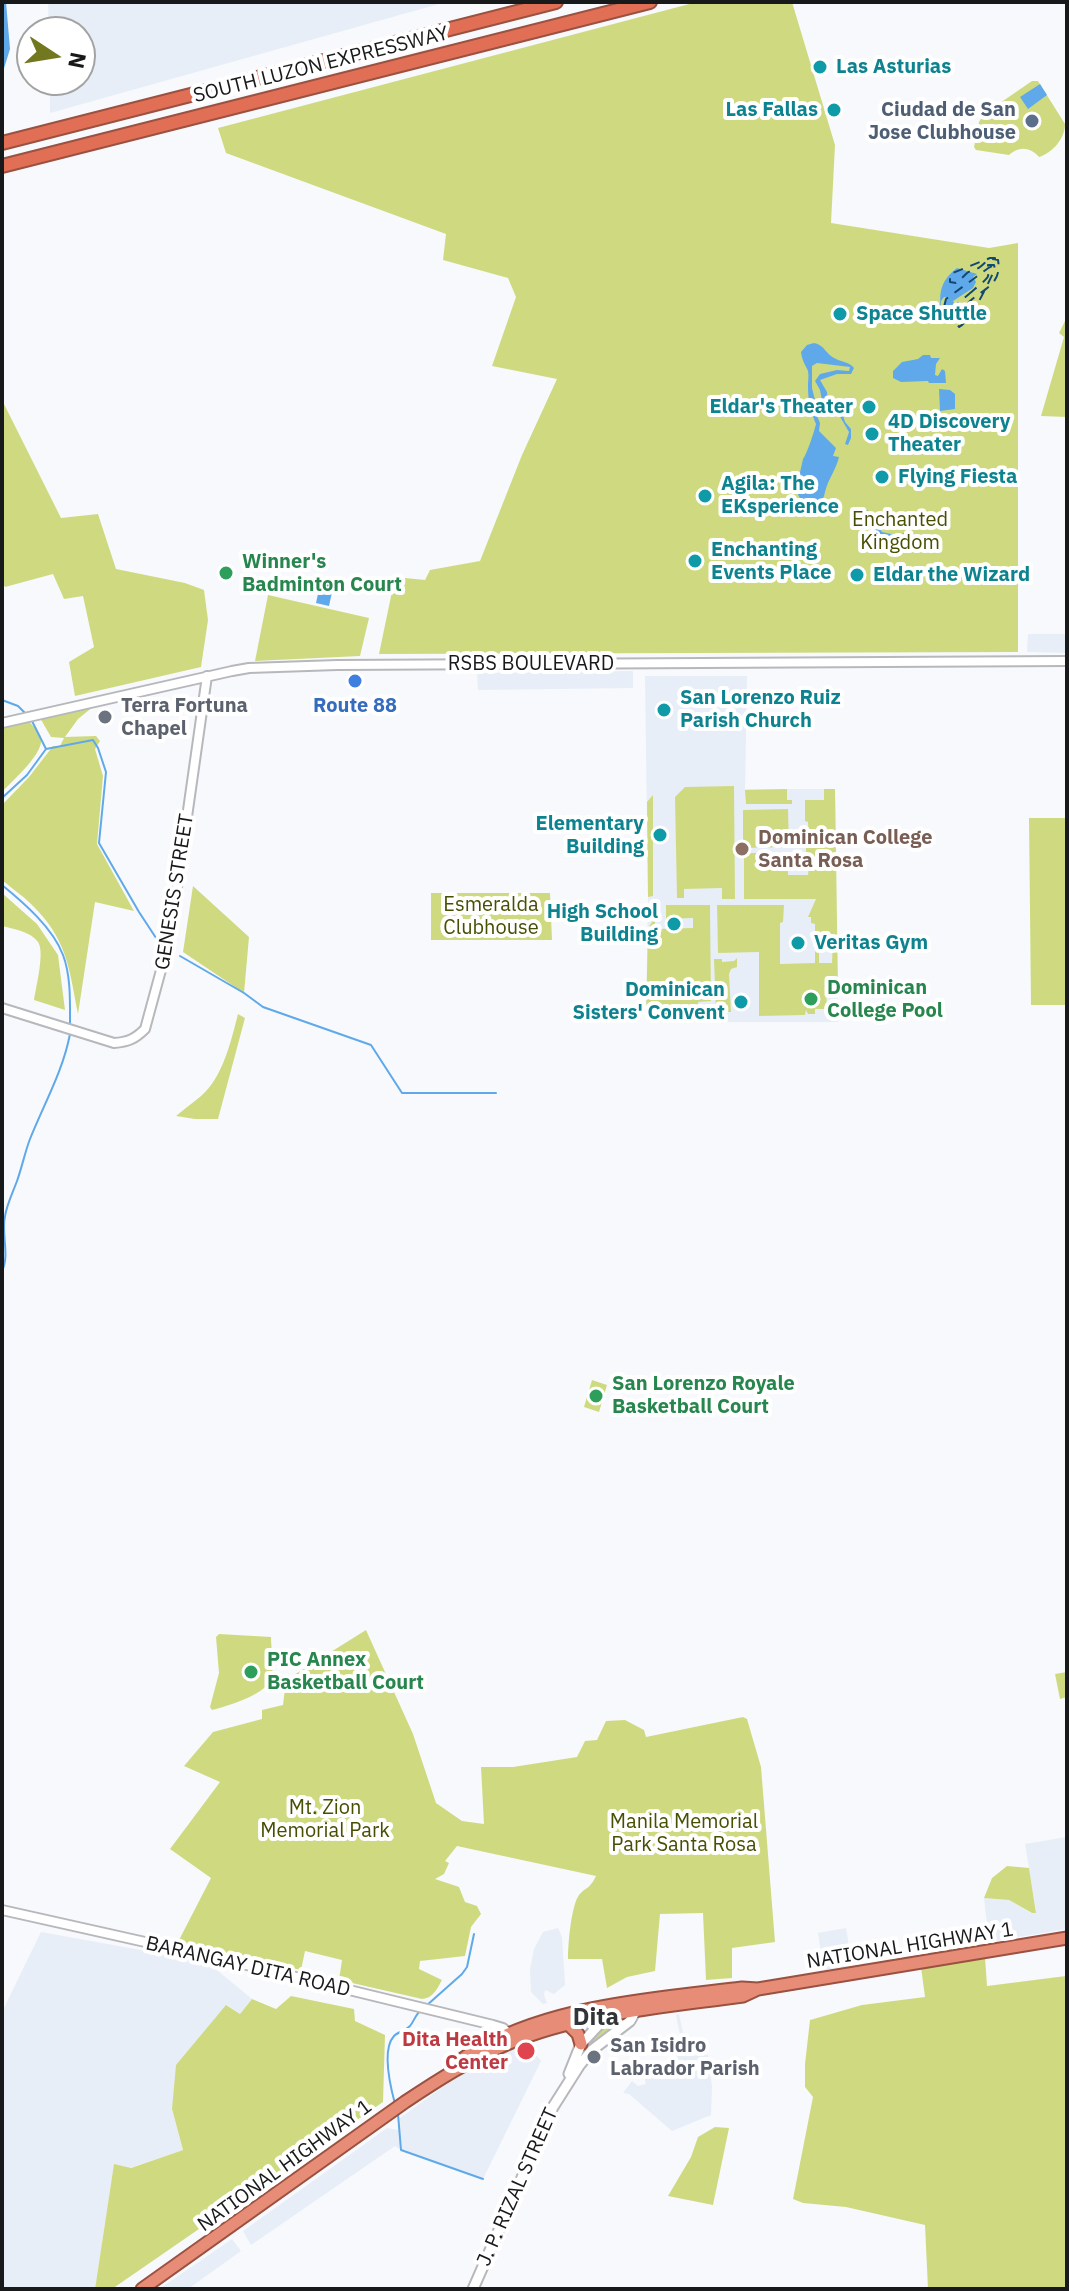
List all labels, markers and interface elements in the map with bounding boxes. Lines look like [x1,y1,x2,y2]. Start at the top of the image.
north arrow [16,16,96,96]
street label: SOUTH LUZON EXPRESSWAY [191,22,451,108]
text: N [62,50,94,71]
place label: Las Asturias [836,55,951,79]
marker: Las Asturias [811,58,829,76]
place label: Las Fallas [725,98,818,122]
place label: Ciudad de San Jose Clubhouse [868,98,1016,145]
marker: Las Fallas [825,101,843,119]
marker: Ciudad de San Jose Clubhouse [1023,112,1041,130]
place label: Space Shuttle [856,302,987,326]
marker: Space Shuttle [831,305,849,323]
place label: Eldar's Theater [709,395,853,419]
marker: Eldar's Theater [860,398,878,416]
place label: 4D Discovery Theater [888,410,1010,457]
marker: 4D Discovery Theater [863,425,881,443]
place label: Flying Fiesta [898,465,1017,489]
marker: Flying Fiesta [873,468,891,486]
place label: Agila: The EKsperience [721,472,839,519]
marker: Agila: The EKsperience [696,487,714,505]
park label: Enchanted Kingdom [852,508,948,555]
place label: Enchanting Events Place [711,538,831,585]
place label: Winner's Badminton Court [242,550,402,597]
marker: Enchanting Events Place [686,552,704,570]
place label: Eldar the Wizard [873,563,1030,587]
marker: Winner's Badminton Court [217,564,235,582]
marker: Eldar the Wizard [848,566,866,584]
street label: RSBS BOULEVARD [448,652,614,676]
marker: Route 88 [346,672,364,690]
place label: San Lorenzo Ruiz Parish Church [680,686,841,733]
place label: Terra Fortuna Chapel [121,694,248,741]
place label: Route 88 [313,694,397,718]
marker: San Lorenzo Ruiz Parish Church [655,701,673,719]
marker: Terra Fortuna Chapel [96,708,114,726]
street label: GENESIS STREET [151,812,199,972]
place label: Elementary Building [536,812,644,859]
marker: Elementary Building [651,826,669,844]
place label: Dominican College Santa Rosa [758,826,932,873]
marker: Dominican College Santa Rosa [733,840,751,858]
park label: Esmeralda Clubhouse [443,893,539,940]
place label: High School Building [547,900,658,947]
marker: High School Building [665,915,683,933]
place label: Veritas Gym [814,931,928,955]
marker: Veritas Gym [789,934,807,952]
place label: Dominican College Pool [827,976,943,1023]
place label: Dominican Sisters' Convent [573,978,725,1025]
marker: Dominican College Pool [802,990,820,1008]
marker: Dominican Sisters' Convent [732,993,750,1011]
place label: San Lorenzo Royale Basketball Court [612,1372,795,1419]
marker: San Lorenzo Royale Basketball Court [587,1387,605,1405]
place label: PIC Annex Basketball Court [267,1648,424,1695]
marker: PIC Annex Basketball Court [242,1663,260,1681]
park label: Mt. Zion Memorial Park [260,1796,390,1843]
park label: Manila Memorial Park Santa Rosa [610,1810,758,1857]
street label: NATIONAL HIGHWAY 1 [805,1918,1015,1974]
street label: BARANGAY DITA ROAD [143,1932,353,2002]
district label: Dita [573,2004,619,2032]
place label: Dita Health Center [402,2028,508,2075]
place label: San Isidro Labrador Parish [610,2034,760,2081]
marker: Dita Health Center [515,2040,537,2062]
marker: San Isidro Labrador Parish [585,2048,603,2066]
street label: NATIONAL HIGHWAY 1 [193,2095,377,2237]
street label: J. P. RIZAL STREET [472,2104,564,2270]

